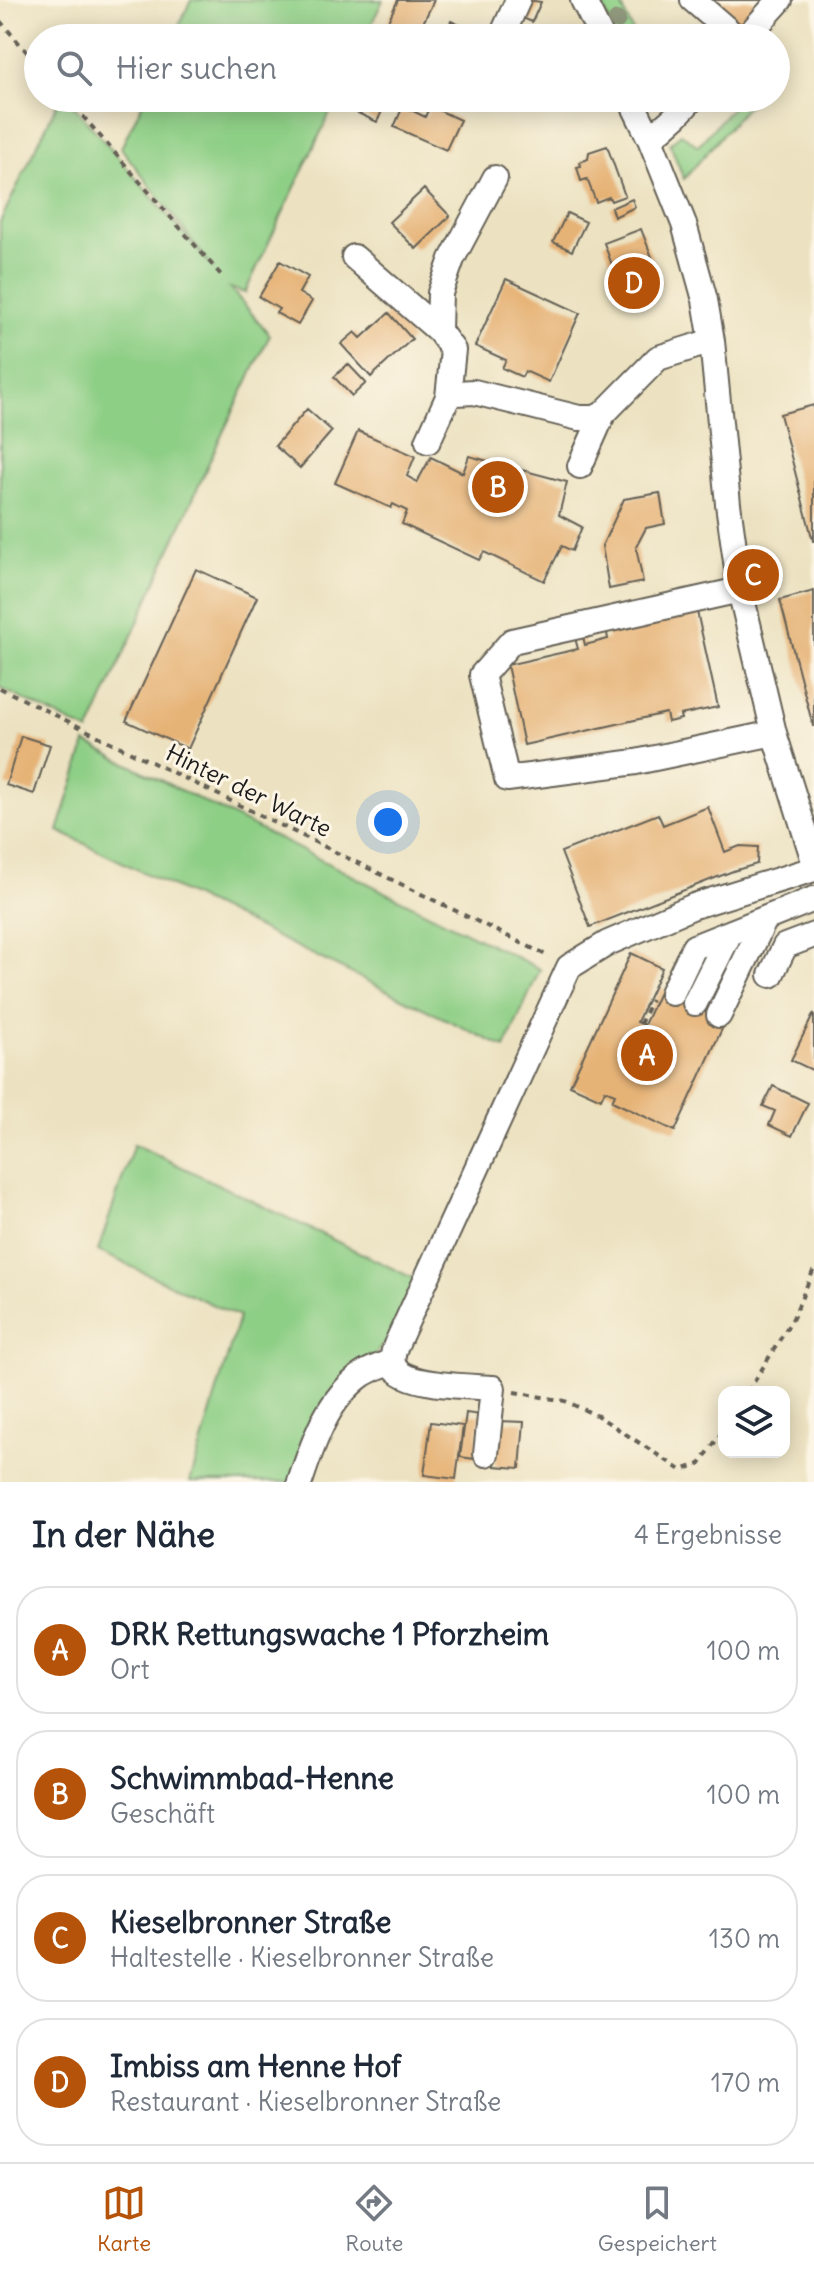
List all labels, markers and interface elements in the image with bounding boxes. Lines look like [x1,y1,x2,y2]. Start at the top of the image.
search box [24,24,790,112]
icon: search [52,46,96,90]
text: Hier suchen [116,49,277,87]
pin: D [608,253,660,313]
pin: B [472,457,524,517]
pin: C [727,545,779,605]
street label: Hinter der Warte [161,737,337,843]
your location [368,802,408,842]
pin: A [621,1025,673,1085]
map controls [718,1386,790,1458]
button: layers [718,1386,790,1458]
text: In der Nähe [32,1513,215,1556]
text: 4 Ergebnisse [634,1518,782,1551]
text: DRK Rettungswache 1 Pforzheim [110,1615,549,1653]
text: A [52,1634,68,1667]
text: 100 m [706,1634,780,1667]
text: Ort [110,1653,150,1686]
text: Schwimmbad-Henne [110,1759,394,1797]
text: B [51,1778,69,1811]
text: 100 m [706,1778,780,1811]
text: Geschäft [110,1797,215,1830]
text: Kieselbronner Straße [110,1903,391,1941]
text: C [51,1922,69,1955]
text: 130 m [709,1922,780,1955]
text: Haltestelle · Kieselbronner Straße [110,1941,494,1974]
text: Imbiss am Henne Hof [110,2047,401,2085]
text: D [51,2066,69,2099]
text: 170 m [711,2066,780,2099]
text: Restaurant · Kieselbronner Straße [110,2085,501,2118]
tab: Karte [97,2181,151,2257]
tab: Route [345,2181,403,2257]
tab: Gespeichert [598,2181,717,2257]

